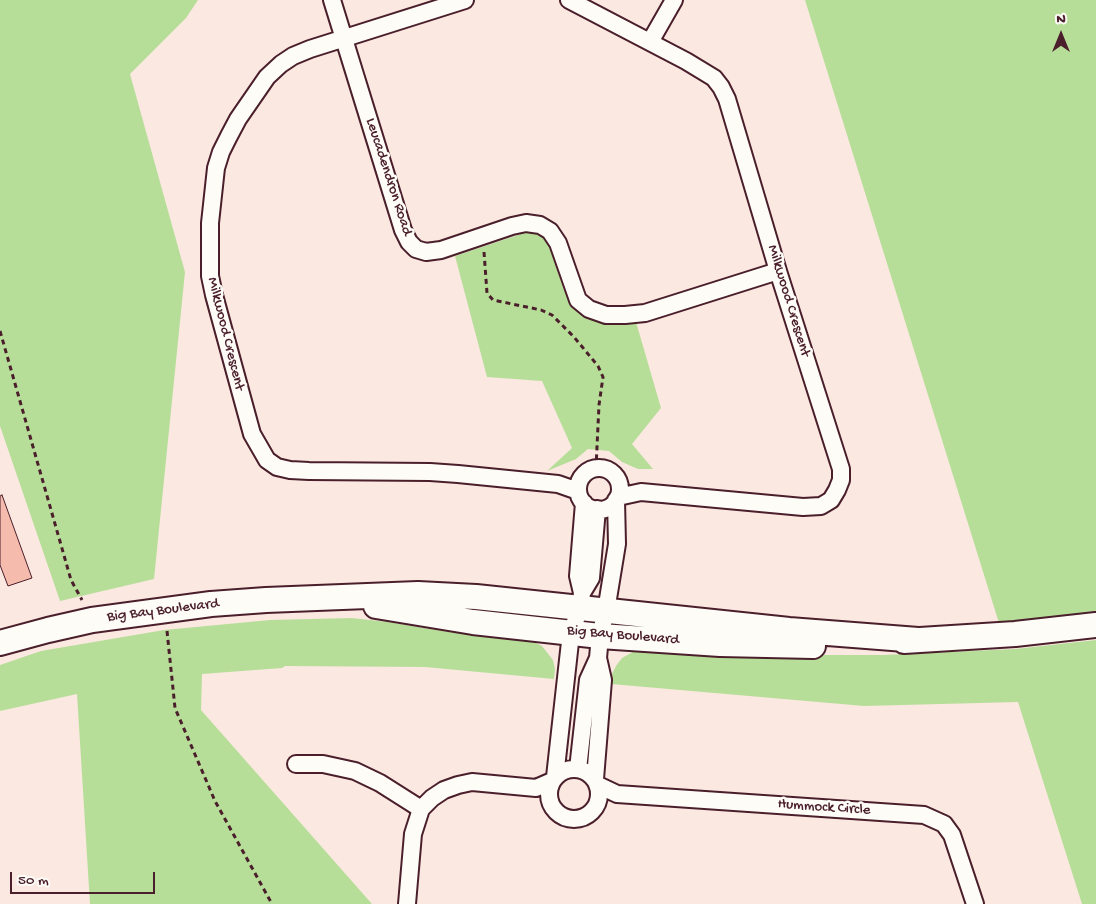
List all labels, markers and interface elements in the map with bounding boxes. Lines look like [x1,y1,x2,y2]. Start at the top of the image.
north arrow [1036,10,1086,60]
text: N [1056,11,1066,28]
street label: Leucadendron Road [360,116,416,238]
street label: Milkwood Crescent [762,243,814,359]
street label: Milkwood Crescent [202,276,248,392]
street label: Big Bay Boulevard [106,595,220,627]
street label: Big Bay Boulevard [566,622,680,650]
street label: Hummock Circle [777,796,871,820]
scale bar [12,862,158,894]
text: 50 m [18,872,49,890]

